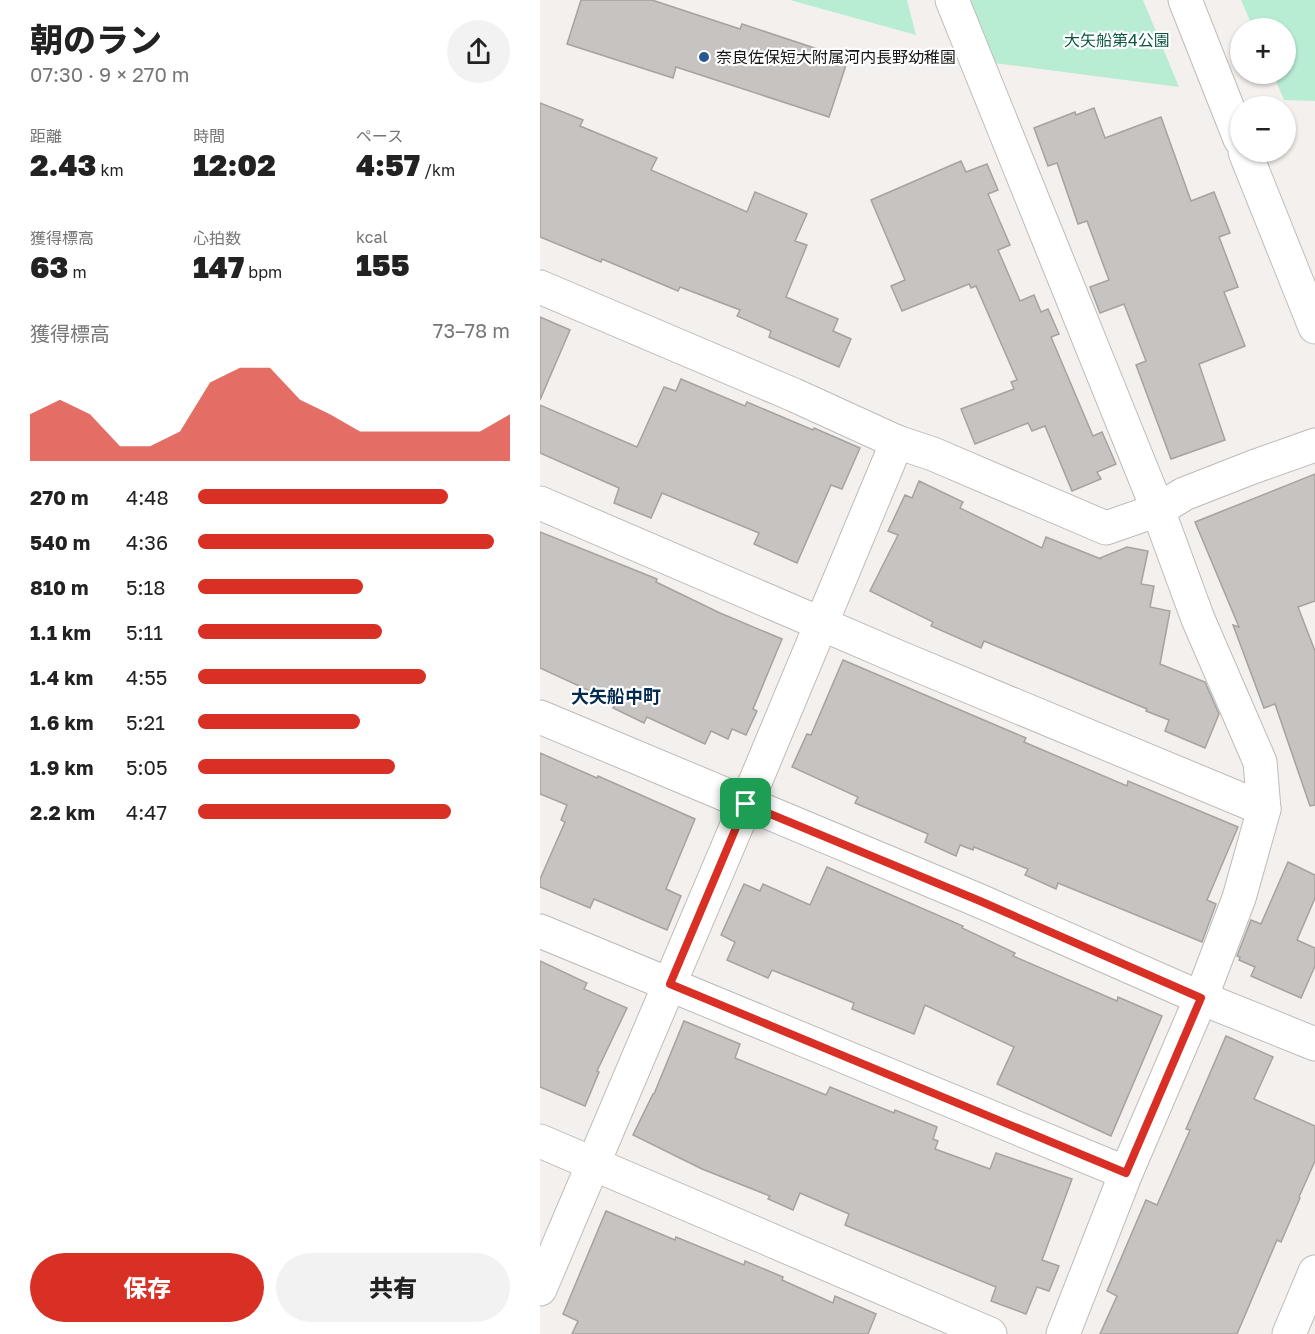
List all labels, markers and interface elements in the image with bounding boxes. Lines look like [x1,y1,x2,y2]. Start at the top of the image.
map controls [1230,18,1296,162]
button: + [1230,18,1296,84]
text: 朝のラン [30,20,162,59]
button: share [447,20,510,83]
park label: 大矢船第4公園 [1064,30,1170,50]
place label: 奈良佐保短大附属河内長野幼稚園 [716,47,956,67]
marker: 奈良佐保短大附属河内長野幼稚園 [697,50,711,64]
text: 07:30 · 9 × 270 m [30,62,190,86]
button: − [1230,96,1296,162]
text: 距離 [30,126,62,146]
text: 時間 [193,126,225,146]
text: ペース [356,126,403,146]
text: 2.43 [30,147,96,183]
text: 12:02 [193,147,276,183]
text: 4:57 [356,147,420,183]
text: km [96,160,124,180]
text: /km [420,160,455,180]
text: kcal [356,227,388,247]
text: 獲得標高 [30,228,94,248]
text: 心拍数 [193,228,241,248]
text: 155 [356,247,410,283]
text: 63 [30,249,68,285]
text: 147 [193,249,244,285]
text: m [68,262,87,282]
text: bpm [244,262,282,282]
text: 73–78 m [433,318,510,342]
text: 獲得標高 [30,321,110,345]
text: 270 m [30,485,89,509]
text: 4:48 [126,485,169,509]
text: 540 m [30,530,90,554]
text: 4:36 [126,530,168,554]
text: 810 m [30,575,89,599]
text: 5:18 [126,575,166,599]
text: 1.1 km [30,620,91,644]
text: 5:11 [126,620,163,644]
text: 1.4 km [30,665,93,689]
text: 4:55 [126,665,167,689]
district label: 大矢船中町 [571,685,661,707]
text: 1.6 km [30,710,94,734]
text: 5:21 [126,710,165,734]
text: 1.9 km [30,755,94,779]
text: 5:05 [126,755,168,779]
pin [720,778,771,829]
icon: arrive [729,787,762,820]
text: 2.2 km [30,800,95,824]
text: 4:47 [126,800,167,824]
button: 保存 [30,1253,264,1322]
button: 共有 [276,1253,510,1322]

